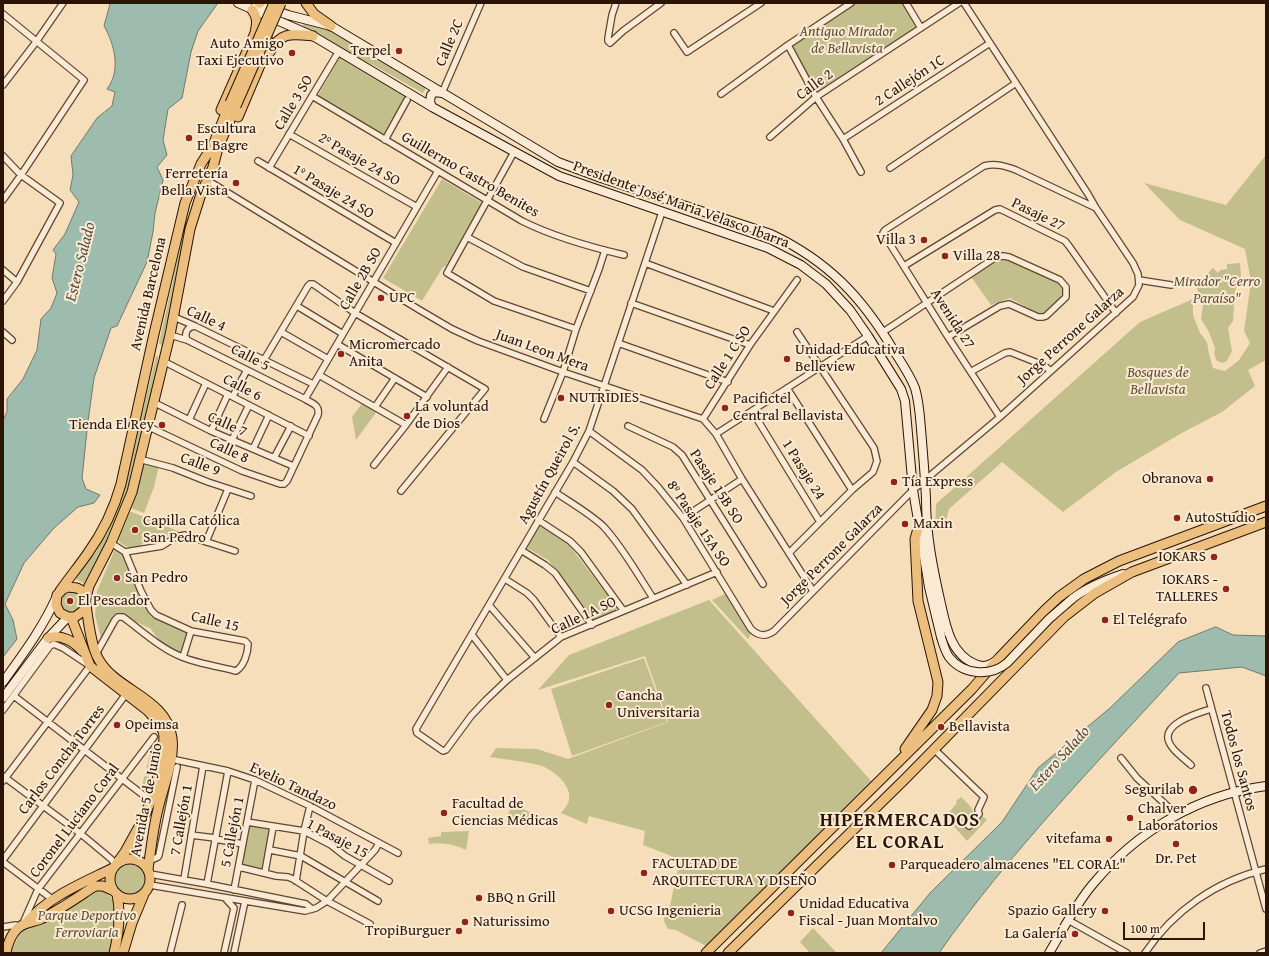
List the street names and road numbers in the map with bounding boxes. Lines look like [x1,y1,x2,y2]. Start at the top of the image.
street label: Calle 2C [432,17,468,69]
street label: 2 Callejón 1C [872,52,948,110]
street label: Calle 2 [793,66,837,104]
street label: Calle 3 SO [271,72,317,134]
street label: Guillermo Castro Benites [398,128,542,222]
street label: 2º Pasaje 24 SO [315,129,403,191]
street label: Presidente José Maria Velasco Ibarra [570,157,792,253]
street label: 1º Pasaje 24 SO [289,161,377,223]
street label: Pasaje 27 [1008,194,1068,236]
street label: Avenida Barcelona [127,235,171,353]
street label: Calle 2B SO [336,244,386,314]
street label: Jorge Perrone Galarza [1014,283,1128,389]
street label: Avenida 27 [926,286,978,352]
street label: Calle 4 [184,302,228,336]
street label: Calle 1 C SO [701,323,755,393]
street label: Juan Leon Mera [493,326,591,376]
street label: Calle 5 [228,341,272,375]
street label: Calle 6 [220,371,264,405]
street label: Calle 7 [205,408,249,442]
street label: Agustín Queirol S. [515,420,585,528]
street label: Calle 8 [207,434,251,468]
street label: 1 Pasaje 24 [777,437,829,503]
street label: Pasaje 15B SO [685,446,747,528]
street label: Calle 9 [178,449,222,481]
street label: 8º Pasaje 15A SO [662,477,734,571]
street label: Jorge Perrone Galarza [777,500,887,610]
street label: Calle 1A SO [548,593,620,639]
street label: Calle 15 [189,608,241,636]
street label: Carlos Concha Torres [15,702,109,818]
street label: Todos los Santos [1216,709,1260,813]
street label: Avenida 5 de Junio [127,742,167,858]
street label: Evelio Tandazo [247,759,339,815]
street label: Coronel Luciano Coral [26,760,124,882]
street label: 7 Callejón 1 [167,783,197,857]
street label: 5 Callejón 1 [217,795,249,869]
street label: 1 Pasaje 15 [303,815,371,863]

